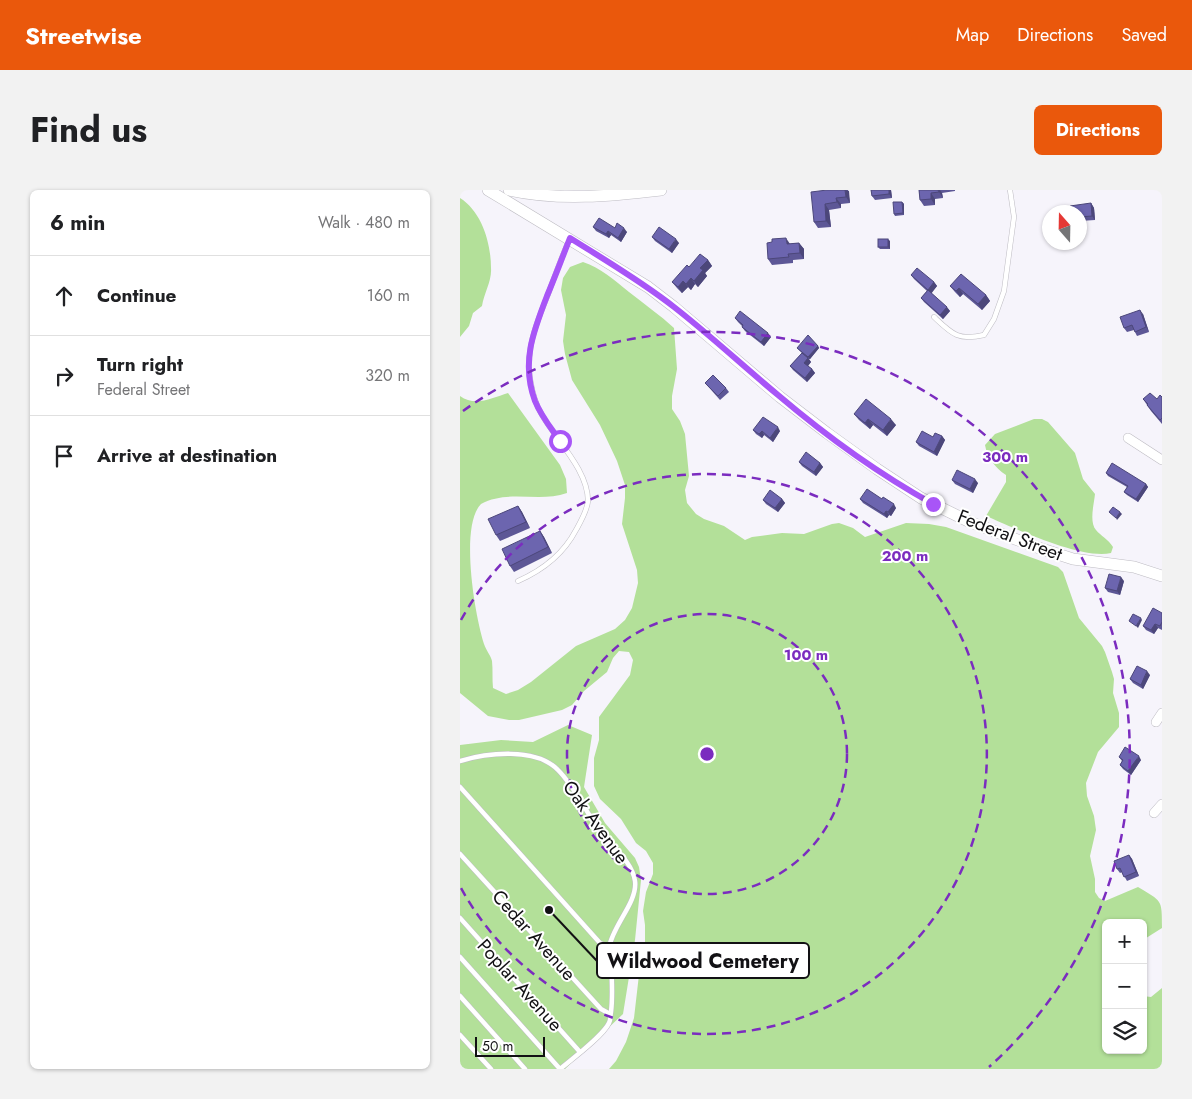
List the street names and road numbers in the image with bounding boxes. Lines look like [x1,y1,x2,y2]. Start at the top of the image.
street label: Federal Street [954,503,1067,568]
street label: Oak Avenue [556,775,636,870]
street label: Cedar Avenue [486,884,582,987]
street label: Poplar Avenue [471,933,569,1037]

